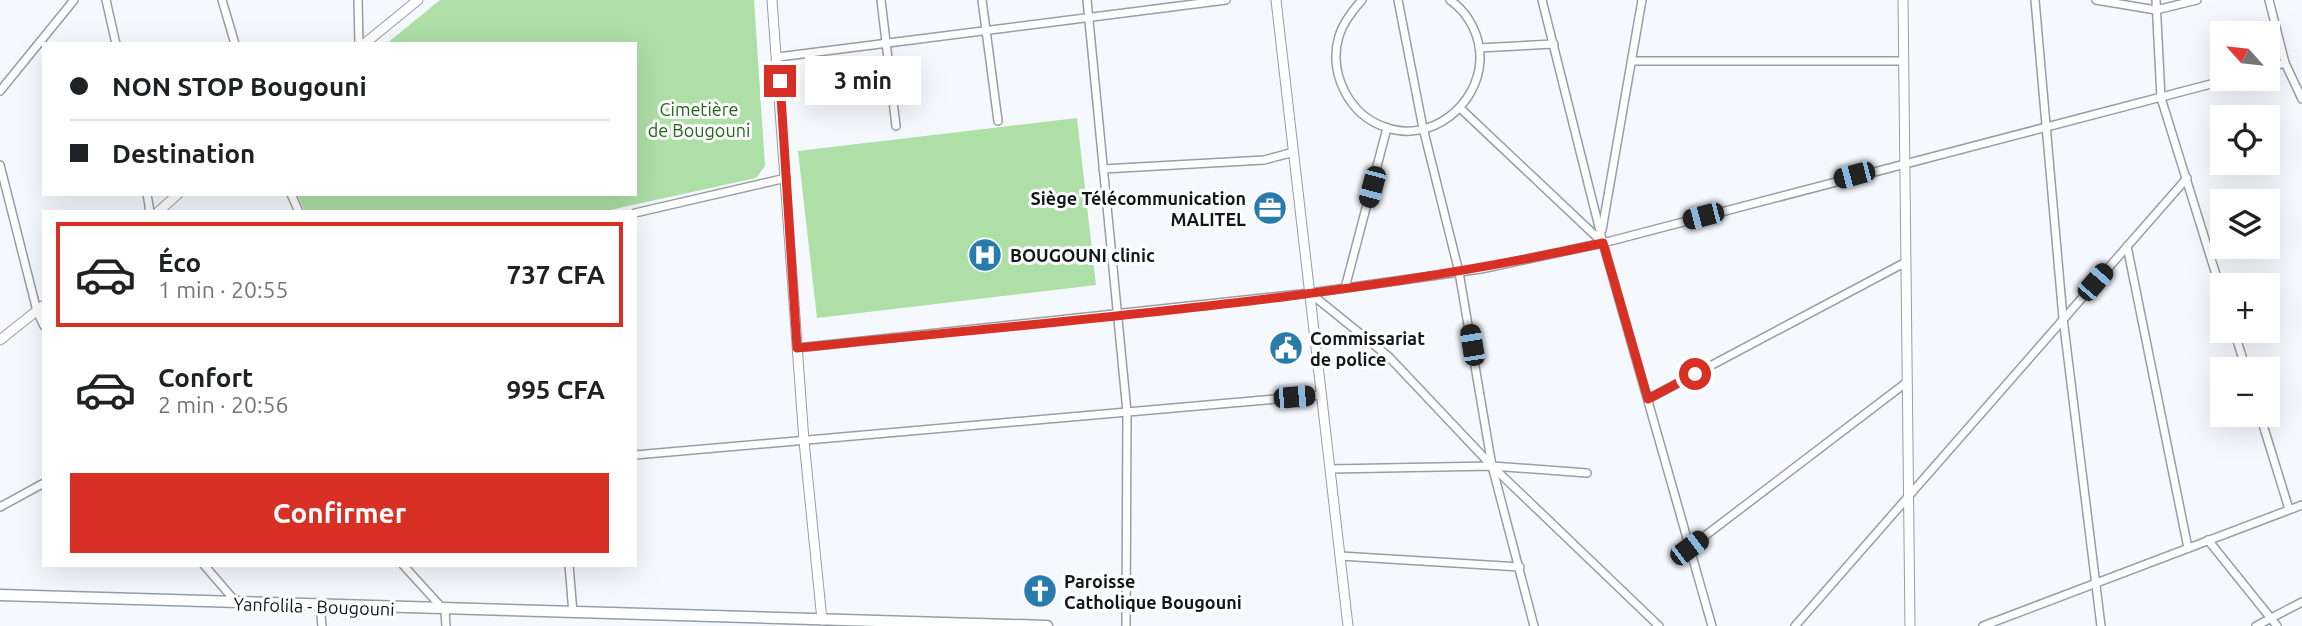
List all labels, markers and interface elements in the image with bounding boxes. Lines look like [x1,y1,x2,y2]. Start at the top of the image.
north arrow [2210,21,2280,91]
map controls [2210,21,2280,427]
callout: 3 min [804,56,920,106]
route end [764,65,796,97]
text: 3 min [834,68,892,93]
text: NON STOP Bougouni [112,72,367,101]
park label: Cimetière de Bougouni [648,99,750,140]
button: locate [2210,105,2280,175]
text: Destination [112,139,255,168]
car [1831,159,1878,191]
car [1357,164,1388,210]
place label: Siège Télécommunication MALITEL [1031,188,1246,229]
office icon: Siège Télécommunication MALITEL [1251,189,1289,227]
button: layers [2210,189,2280,259]
car [1680,200,1727,232]
hospital icon: BOUGOUNI clinic [966,236,1004,274]
icon: car [74,243,137,306]
place label: BOUGOUNI clinic [1010,245,1155,265]
text: Éco [158,248,201,277]
car [2074,259,2117,305]
text: 737 CFA [507,260,605,289]
button: + [2210,273,2280,343]
text: 1 min · 20:55 [158,277,289,302]
car [1459,323,1486,367]
place label: Commissariat de police [1310,328,1425,369]
public building icon: Commissariat de police [1267,329,1305,367]
button: − [2210,357,2280,427]
icon: car [74,358,137,421]
route start [1679,358,1711,390]
text: Confort [158,363,253,392]
text: 995 CFA [507,375,605,404]
car [1273,385,1316,409]
text: 2 min · 20:56 [158,392,289,417]
button: Confirmer [70,473,609,553]
car [1666,527,1713,569]
place label: Paroisse Catholique Bougouni [1064,571,1242,612]
church icon: Paroisse Catholique Bougouni [1021,572,1059,610]
street label: Yanfolila - Bougouni [233,593,395,619]

